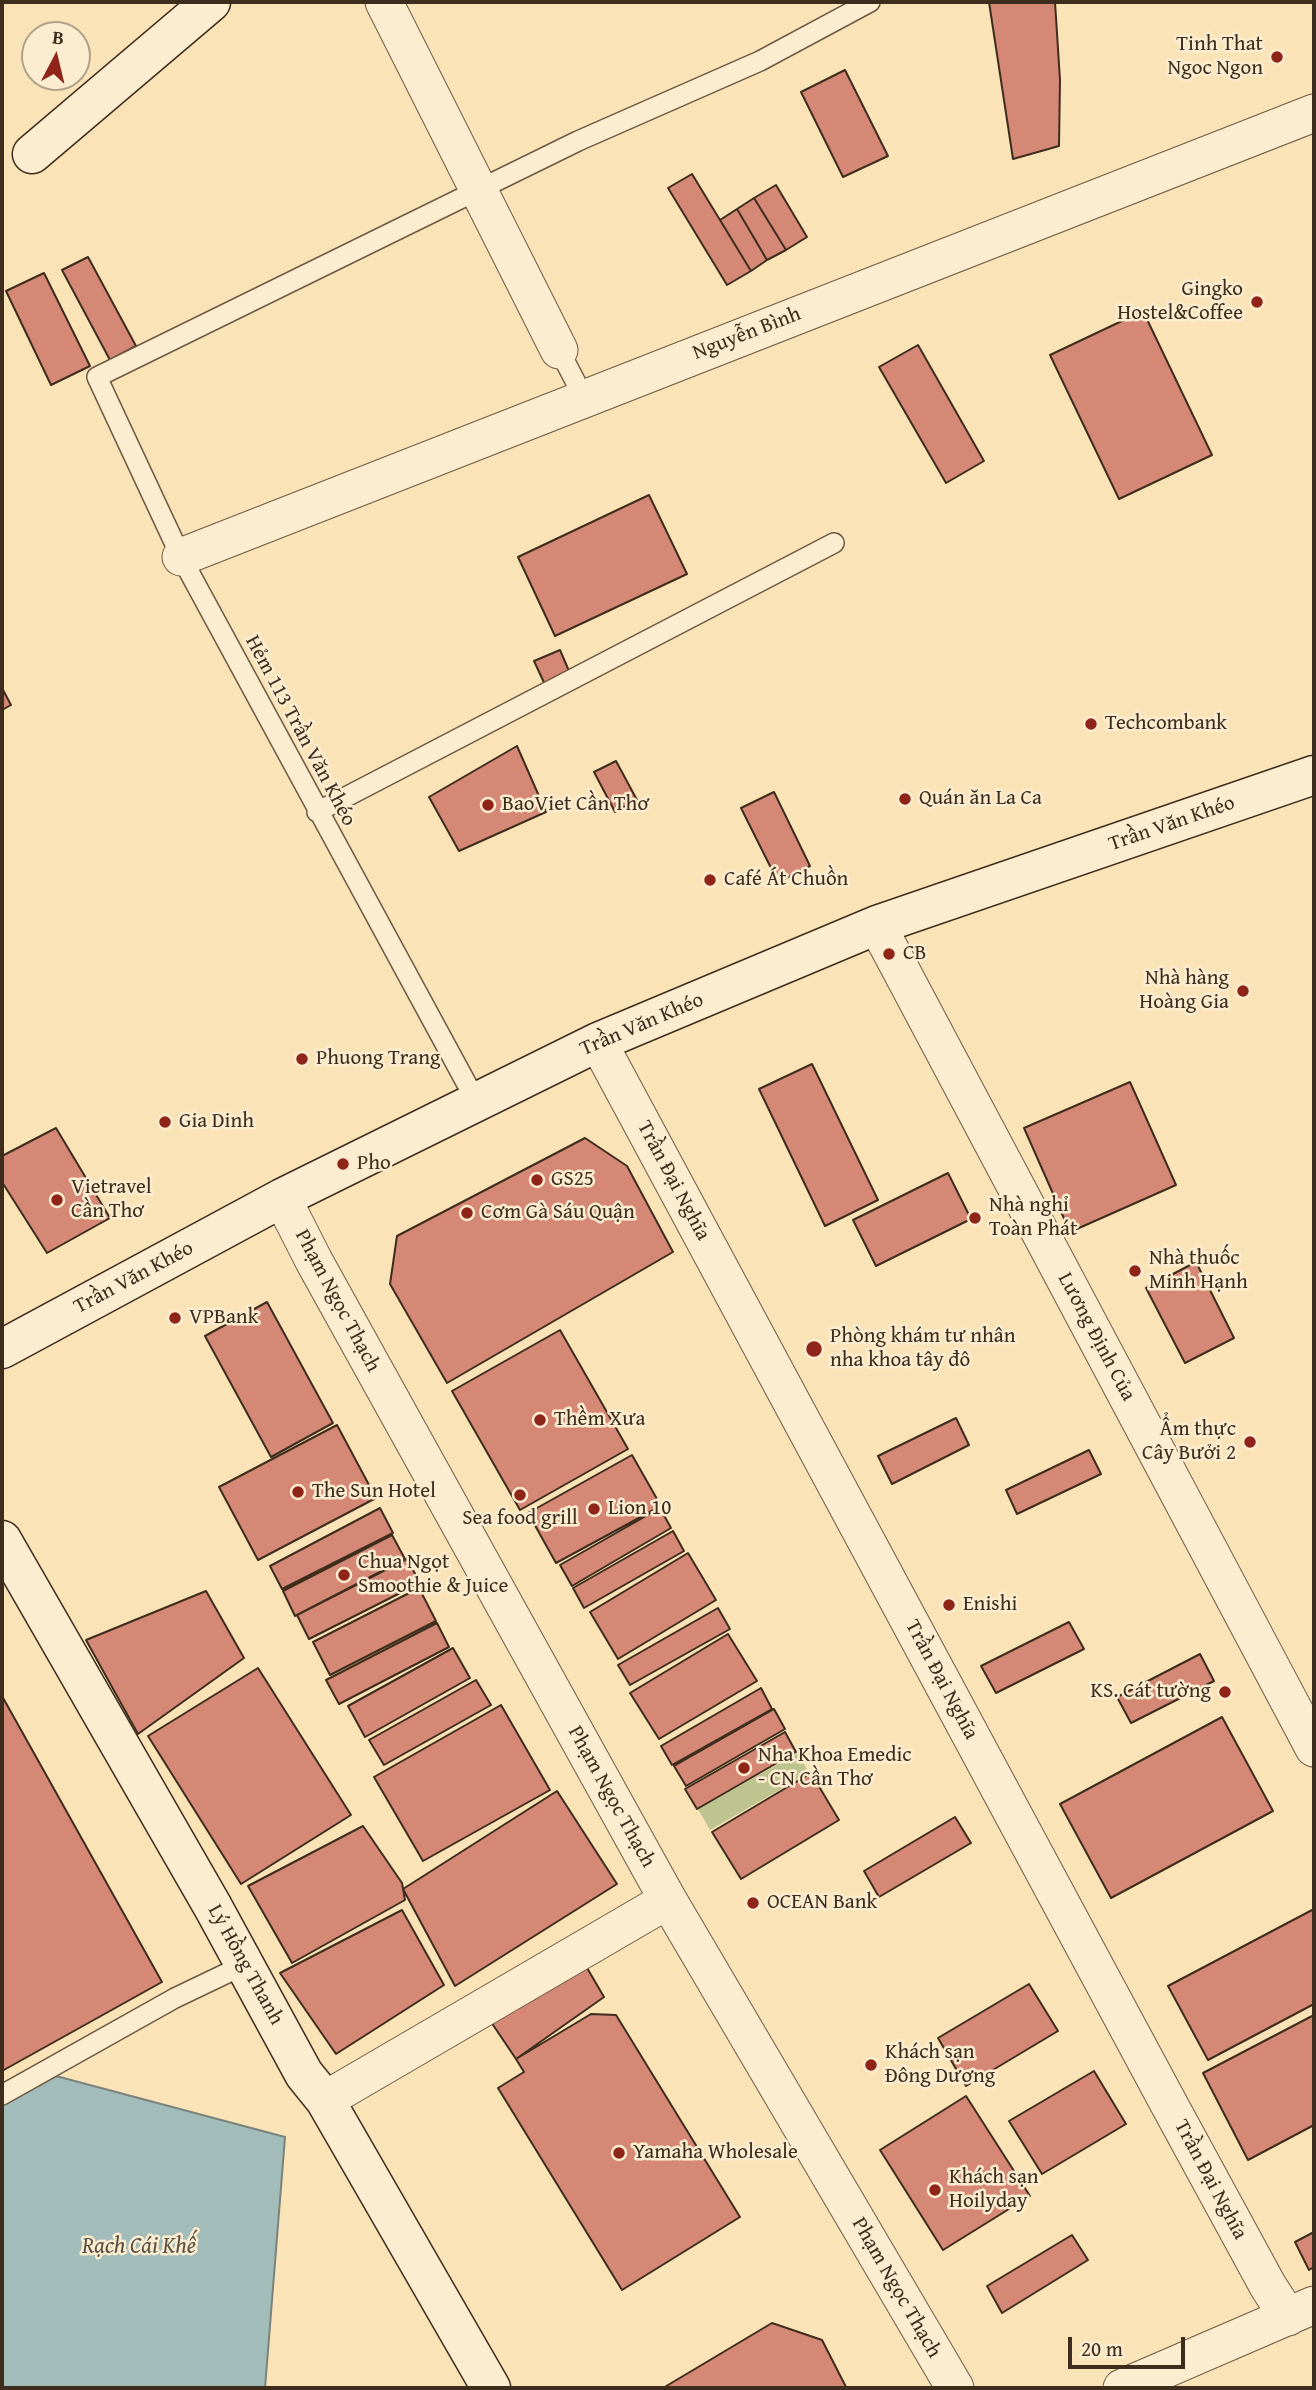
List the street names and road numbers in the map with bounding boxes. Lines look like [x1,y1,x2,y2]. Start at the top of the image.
street label: Nguyễn Bình [689,302,805,366]
street label: Hẻm 113 Trần Văn Khéo [239,631,361,831]
street label: Trần Văn Khéo [1106,791,1238,857]
street label: Trần Văn Khéo [576,988,708,1062]
street label: Trần Đại Nghĩa [631,1117,715,1245]
street label: Phạm Ngọc Thạch [289,1225,385,1377]
street label: Trần Văn Khéo [70,1236,198,1320]
street label: Lương Định Của [1052,1269,1140,1405]
street label: Trần Đại Nghĩa [899,1616,983,1744]
street label: Phạm Ngọc Thạch [562,1722,660,1872]
street label: Lý Hồng Thanh [202,1900,288,2030]
street label: Trần Đại Nghĩa [1168,2116,1252,2244]
street label: Phạm Ngọc Thạch [846,2213,946,2363]

